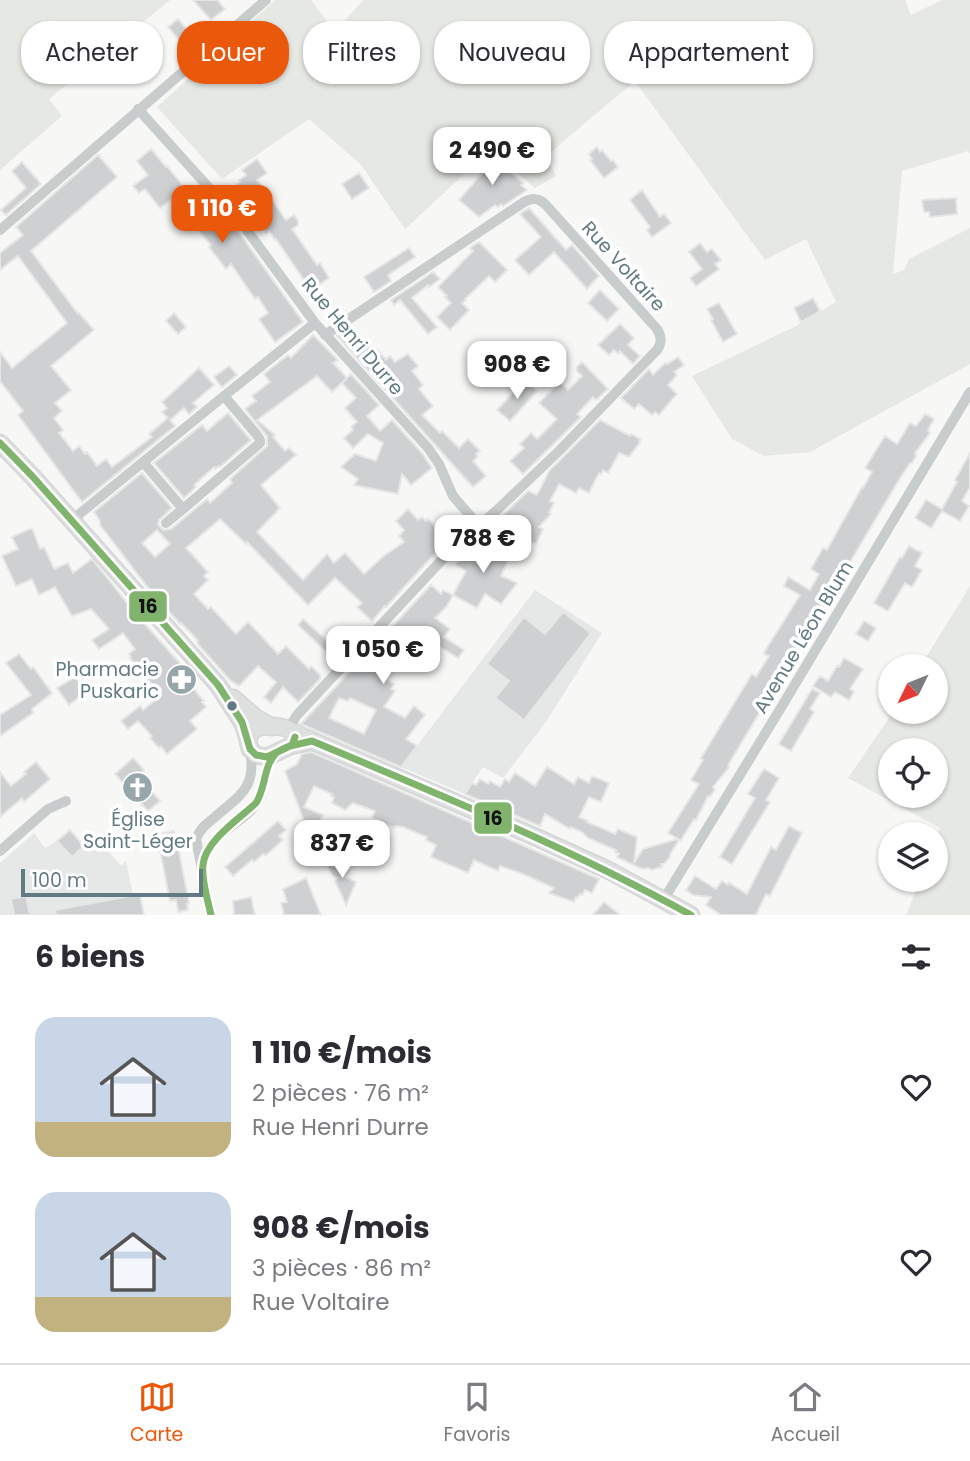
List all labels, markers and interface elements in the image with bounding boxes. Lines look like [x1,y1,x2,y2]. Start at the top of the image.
chip: Acheter [21,21,163,84]
chip: Louer [177,21,289,84]
chip: Filtres [303,21,420,84]
chip: Nouveau [434,21,590,84]
chip: Appartement [604,21,813,84]
pin: 2 490 € [427,128,557,187]
text: 2 490 € [449,134,535,166]
pin: 1 110 € [157,186,287,245]
text: 1 110 € [188,192,257,224]
street label: Rue Voltaire [576,215,672,318]
street label: Rue Henri Durre [295,272,410,401]
pin: 908 € [468,342,566,401]
text: 908 € [483,348,551,380]
pin: 788 € [434,516,532,575]
text: 788 € [450,522,516,554]
street label: Avenue Léon Blum [747,556,860,719]
line badge: 16 [128,590,168,623]
text: 16 [138,593,158,620]
pin: 1 050 € [318,626,448,686]
text: 1 050 € [342,633,424,665]
north arrow [878,654,948,724]
map controls [878,654,948,892]
place label: Pharmacie Puskaric [56,656,159,705]
pharmacy icon: Pharmacie Puskaric [165,663,199,697]
unlabelled marker [225,699,239,713]
button: locate [878,738,948,808]
church icon: Église Saint-Léger [121,771,155,805]
line badge: 16 [473,801,513,835]
text: 16 [483,805,503,832]
place label: Église Saint-Léger [83,806,193,855]
pin: 837 € [293,820,391,880]
button: layers [878,822,948,892]
text: 837 € [310,827,374,859]
scale bar [21,866,203,898]
text: 100 m [32,867,87,894]
text: 6 biens [35,935,145,978]
icon: filters [897,938,935,976]
text: 1 110 €/mois [252,1031,432,1074]
icon: home [91,1045,175,1129]
icon: heart [897,1068,935,1106]
text: 2 pièces · 76 m² [252,1077,429,1109]
text: Rue Henri Durre [252,1111,429,1143]
text: 908 €/mois [252,1206,430,1249]
icon: home [91,1220,175,1304]
icon: heart [897,1243,935,1281]
text: 3 pièces · 86 m² [252,1252,431,1284]
text: Rue Voltaire [252,1286,389,1318]
tab: Carte [130,1378,183,1449]
tab: Favoris [444,1378,511,1449]
tab: Accueil [771,1378,840,1449]

